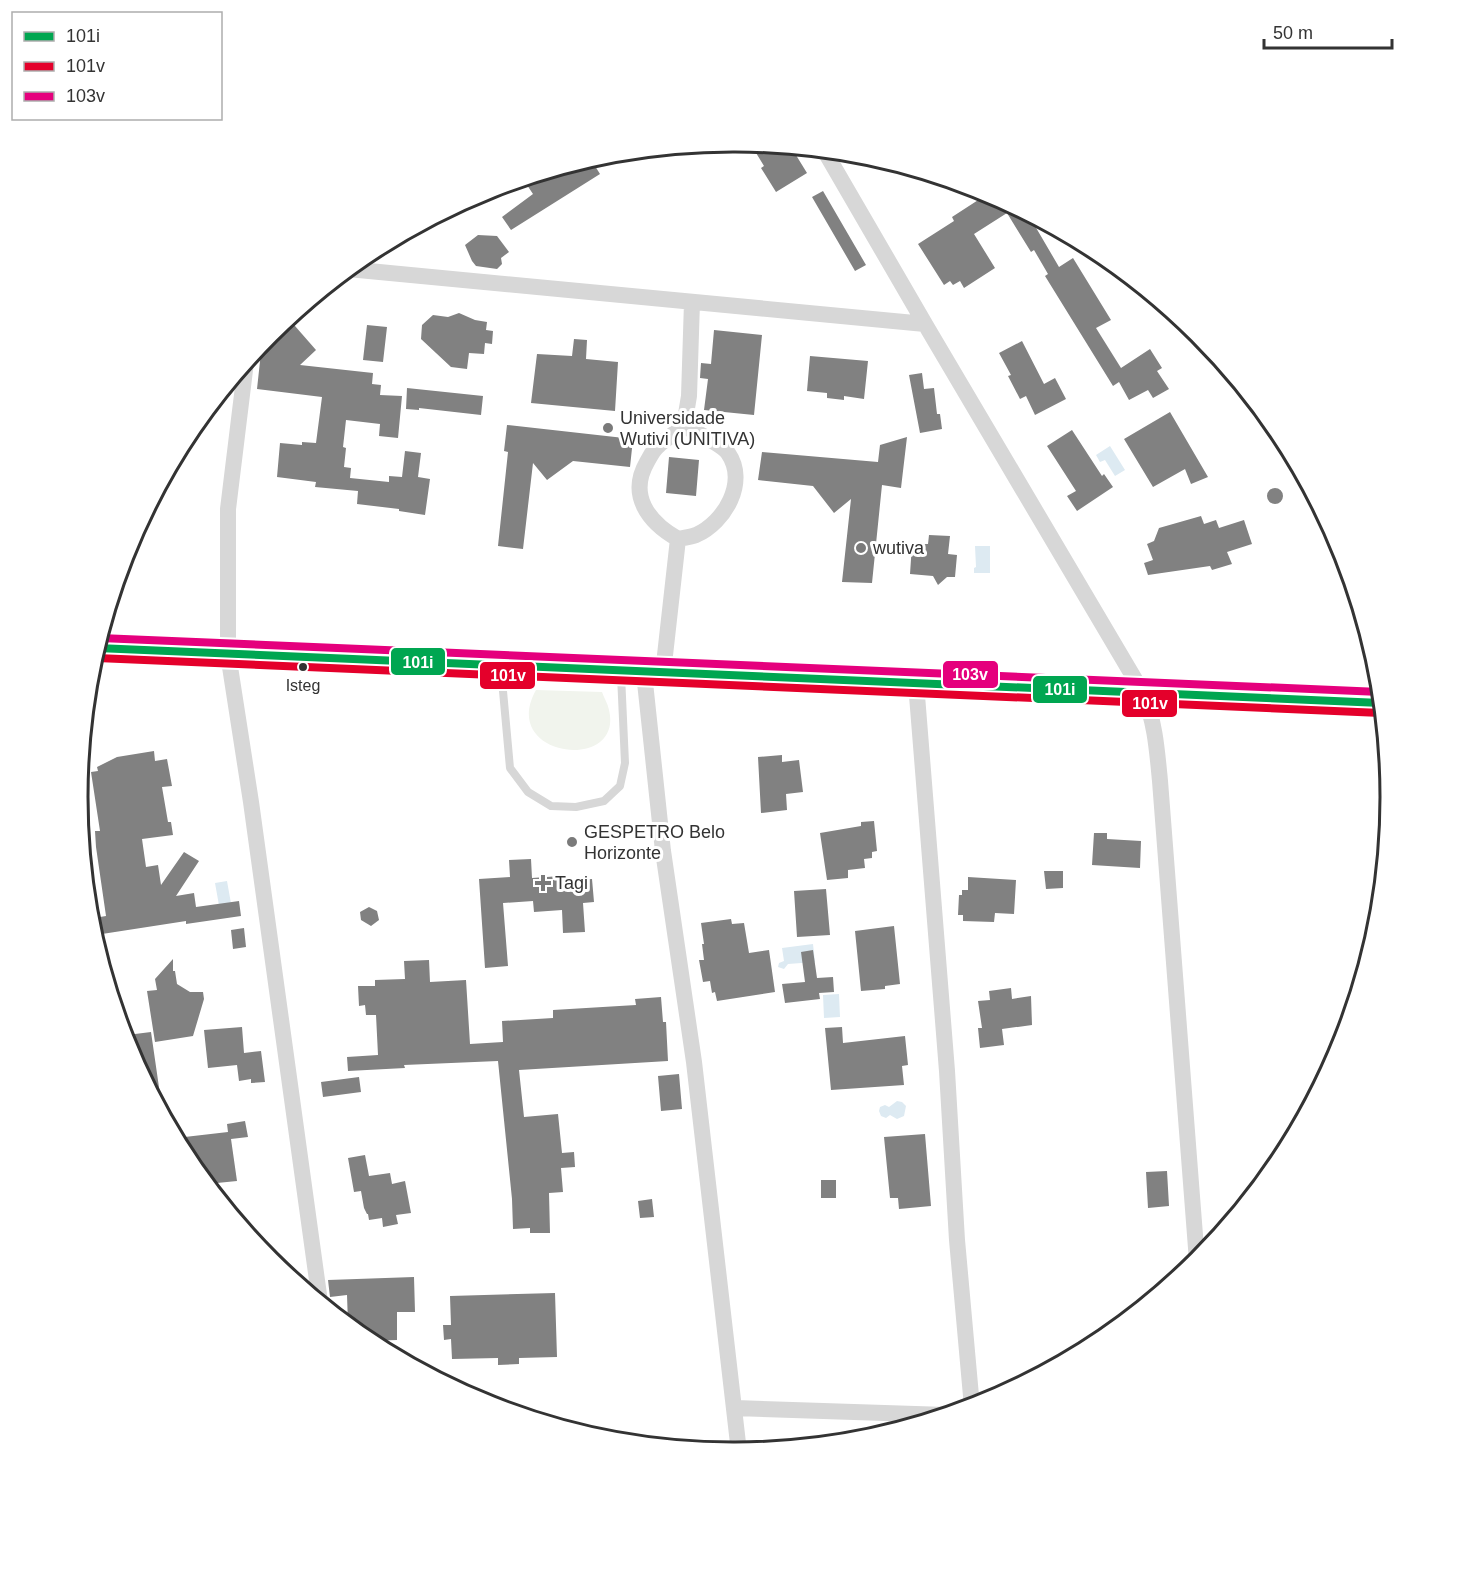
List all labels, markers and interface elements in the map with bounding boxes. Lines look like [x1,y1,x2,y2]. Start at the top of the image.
legend [12,12,222,120]
scale bar [1264,12,1392,50]
text: 50 m [1273,23,1313,43]
text: 101i [66,26,100,46]
text: 101v [66,56,105,76]
text: 103v [66,86,105,106]
place label: Universidade Wutivi (UNITIVA) [620,408,755,449]
marker: Universidade Wutivi (UNITIVA) [601,421,615,435]
place label: wutiva [872,538,925,558]
marker: wutiva [854,541,868,555]
line badge: 101i [390,647,446,676]
text: 101i [402,654,434,671]
line badge: 103v [942,660,999,689]
marker: Isteg [297,661,309,673]
line badge: 101v [479,661,536,690]
text: 103v [952,666,988,683]
text: 101v [490,667,526,684]
line badge: 101i [1032,675,1088,704]
place label: Isteg [286,677,320,694]
text: 101i [1044,681,1076,698]
line badge: 101v [1121,689,1178,718]
text: 101v [1132,695,1168,712]
place label: GESPETRO Belo Horizonte [584,822,725,863]
marker: GESPETRO Belo Horizonte [565,835,579,849]
place label: Tagi [555,873,588,893]
marker: Tagi [536,876,550,890]

